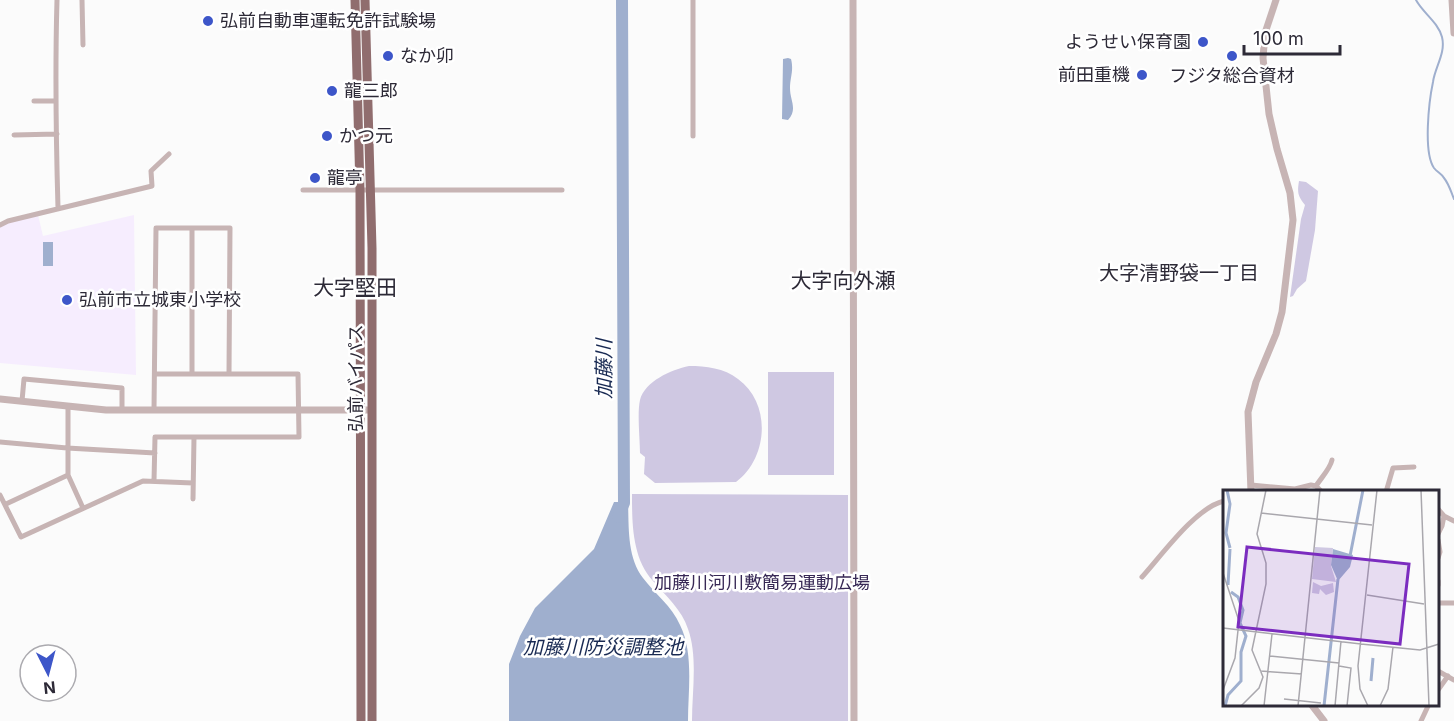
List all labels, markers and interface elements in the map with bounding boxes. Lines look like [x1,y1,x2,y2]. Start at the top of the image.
place label: 弘前自動車運転免許試験場 [220,10,436,31]
marker: 弘前自動車運転免許試験場 [201,14,215,28]
scale bar [1244,18,1340,56]
text: 100 m [1253,28,1304,49]
place label: ようせい保育園 [1065,31,1191,52]
marker: ようせい保育園 [1196,35,1210,49]
place label: なか卯 [400,45,454,66]
marker: なか卯 [381,49,395,63]
marker: フジタ総合資材 [1225,49,1239,63]
place label: 前田重機 [1058,64,1130,85]
place label: フジタ総合資材 [1169,65,1295,86]
marker: 前田重機 [1135,68,1149,82]
place label: 龍三郎 [344,80,398,101]
marker: 龍三郎 [325,84,339,98]
place label: かつ元 [339,125,393,146]
marker: かつ元 [320,129,334,143]
place label: 龍亭 [327,167,363,188]
marker: 龍亭 [308,171,322,185]
district label: 大字清野袋一丁目 [1099,261,1259,285]
district label: 大字向外瀬 [791,268,896,293]
district label: 大字堅田 [313,275,397,300]
place label: 弘前市立城東小学校 [79,289,241,310]
marker: 弘前市立城東小学校 [60,293,74,307]
street label: 弘前バイパス [345,324,366,432]
water label: 加藤川 [592,337,616,399]
inset map [1223,490,1439,706]
park label: 加藤川河川敷簡易運動広場 [654,572,870,593]
water label: 加藤川防災調整池 [523,635,685,659]
north arrow [18,643,78,703]
text: N [42,677,57,699]

